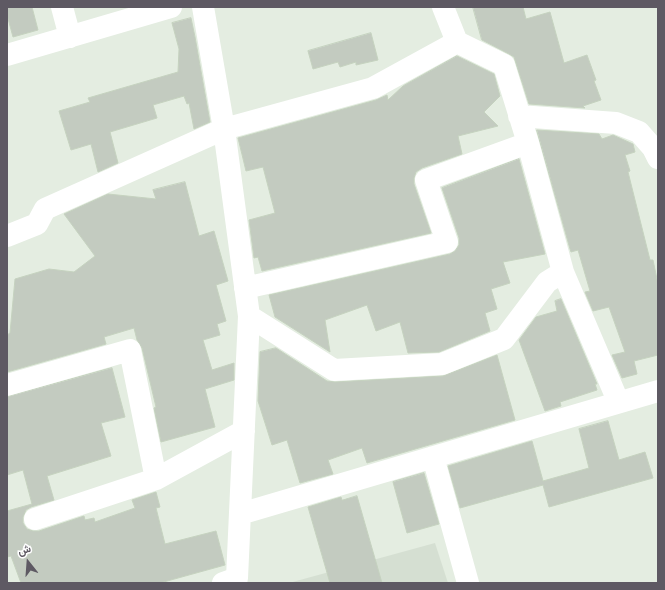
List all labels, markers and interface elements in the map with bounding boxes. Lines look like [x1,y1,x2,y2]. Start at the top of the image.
text: ش [16,541,33,559]
north arrow [8,542,48,582]

